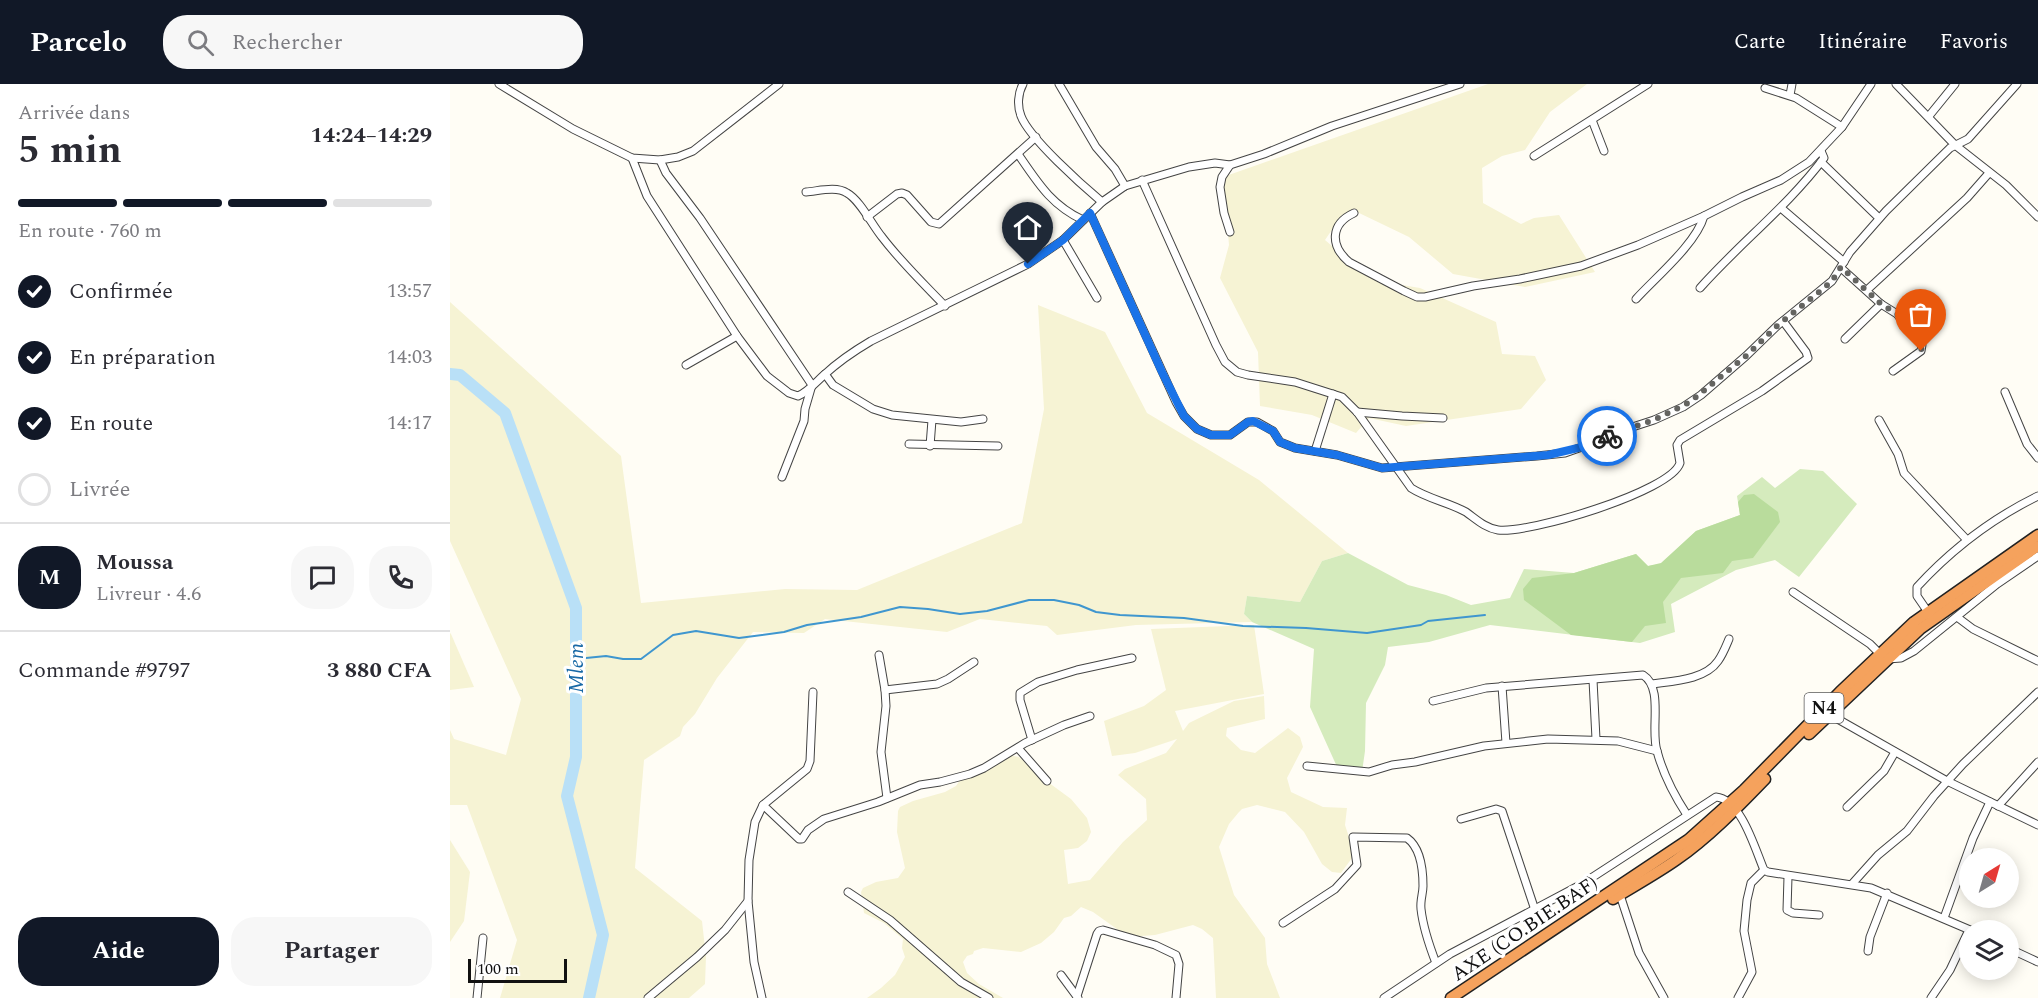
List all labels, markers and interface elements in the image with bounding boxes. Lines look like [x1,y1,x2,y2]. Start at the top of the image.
search box [163,15,583,69]
text: Parcelo [30,21,127,64]
icon: search [184,26,217,59]
text: Rechercher [232,26,342,59]
text: Carte [1734,26,1785,58]
text: Itinéraire [1818,26,1907,58]
text: Favoris [1940,26,2008,58]
text: Arrivée dans [18,98,130,128]
text: 14:24–14:29 [310,119,432,152]
text: 5 min [18,121,122,180]
pin [1002,202,1053,264]
icon: home [1011,211,1044,244]
text: En route · 760 m [18,216,162,246]
icon: check [18,275,51,308]
text: Confirmée [69,275,173,308]
text: 13:57 [387,276,432,306]
pin [1895,289,1946,351]
icon: bag [1904,298,1937,331]
icon: check [18,341,51,374]
text: En préparation [69,341,216,374]
text: 14:03 [387,342,432,372]
courier [1577,406,1637,466]
icon: check [18,407,51,440]
text: En route [69,407,153,440]
text: 14:17 [387,408,432,438]
icon: bike [1591,420,1624,453]
text: Livrée [69,473,130,506]
text: Moussa [96,546,173,579]
button: chat [291,546,354,609]
button: phone [369,546,432,609]
text: M [39,561,60,594]
text: Livreur · 4.6 [96,579,201,609]
water label: Mlem [561,643,593,693]
text: Commande #9797 [18,654,191,687]
text: 3 880 CFA [327,654,432,687]
road number: N4 [1804,693,1844,723]
north arrow [1959,848,2019,908]
map controls [1959,848,2019,980]
street label: AXE (CO.BIE.BAF) [1445,869,1604,989]
button: Aide [18,917,219,986]
button: Partager [231,917,432,986]
button: layers [1959,920,2019,980]
scale bar [468,956,567,984]
text: 100 m [477,957,519,981]

